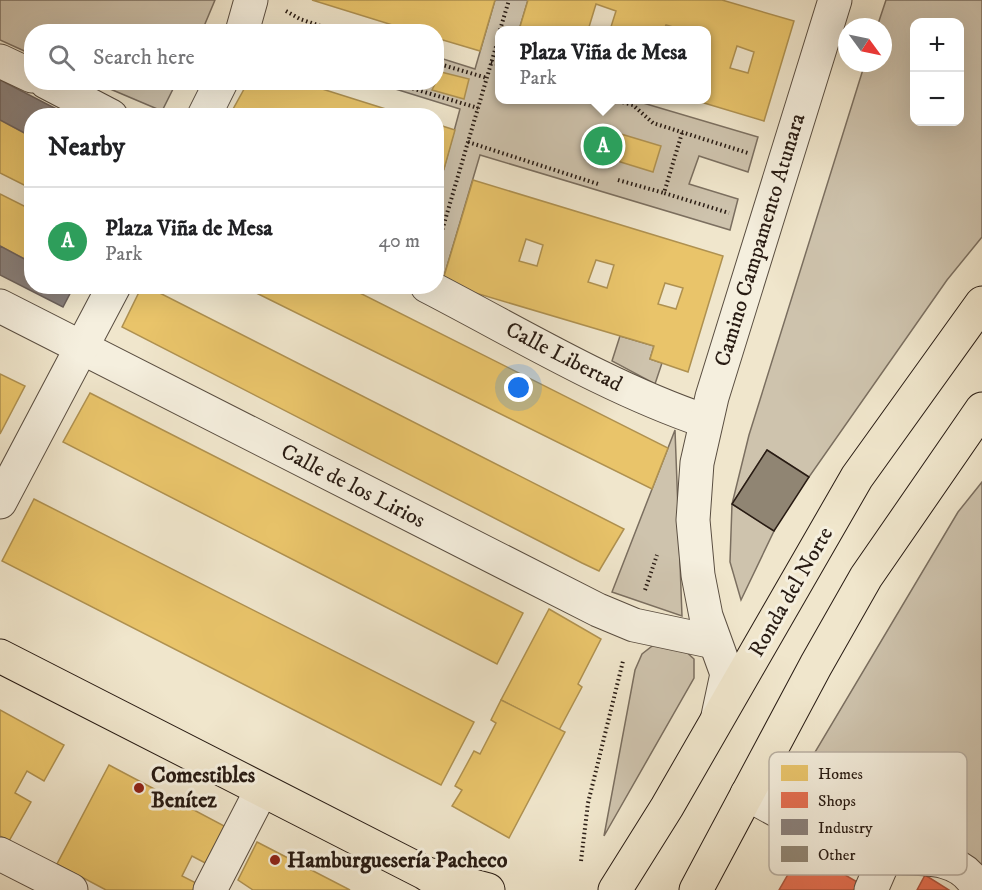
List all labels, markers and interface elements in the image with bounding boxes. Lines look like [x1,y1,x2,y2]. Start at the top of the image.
north arrow [838,18,892,72]
map controls [910,18,964,126]
button: + [910,18,964,72]
search box [24,24,444,90]
popup [495,26,711,104]
text: Plaza Viña de Mesa [519,39,687,66]
icon: search [45,41,78,74]
text: Search here [93,44,195,71]
text: Park [519,66,557,91]
button: − [910,72,964,126]
street label: Camino Campamento Atunara [709,110,812,370]
pin: A [584,124,622,168]
text: Nearby [48,131,125,164]
text: Plaza Viña de Mesa [105,215,273,242]
text: A [61,229,74,254]
text: 40 m [378,229,420,254]
text: Park [105,242,142,267]
street label: Calle Libertad [501,316,627,398]
your location [504,373,533,402]
street label: Calle de los Lirios [276,438,430,534]
street label: Ronda del Norte [743,522,839,662]
legend [769,752,967,875]
place label: Comestibles Benítez [151,762,256,814]
text: Homes [818,764,863,784]
marker: Comestibles Benítez [132,781,146,795]
text: Shops [818,791,856,811]
text: Industry [818,818,873,838]
text: Other [818,845,855,865]
place label: Hamburguesería Pacheco [287,847,508,874]
marker: Hamburguesería Pacheco [268,853,282,867]

